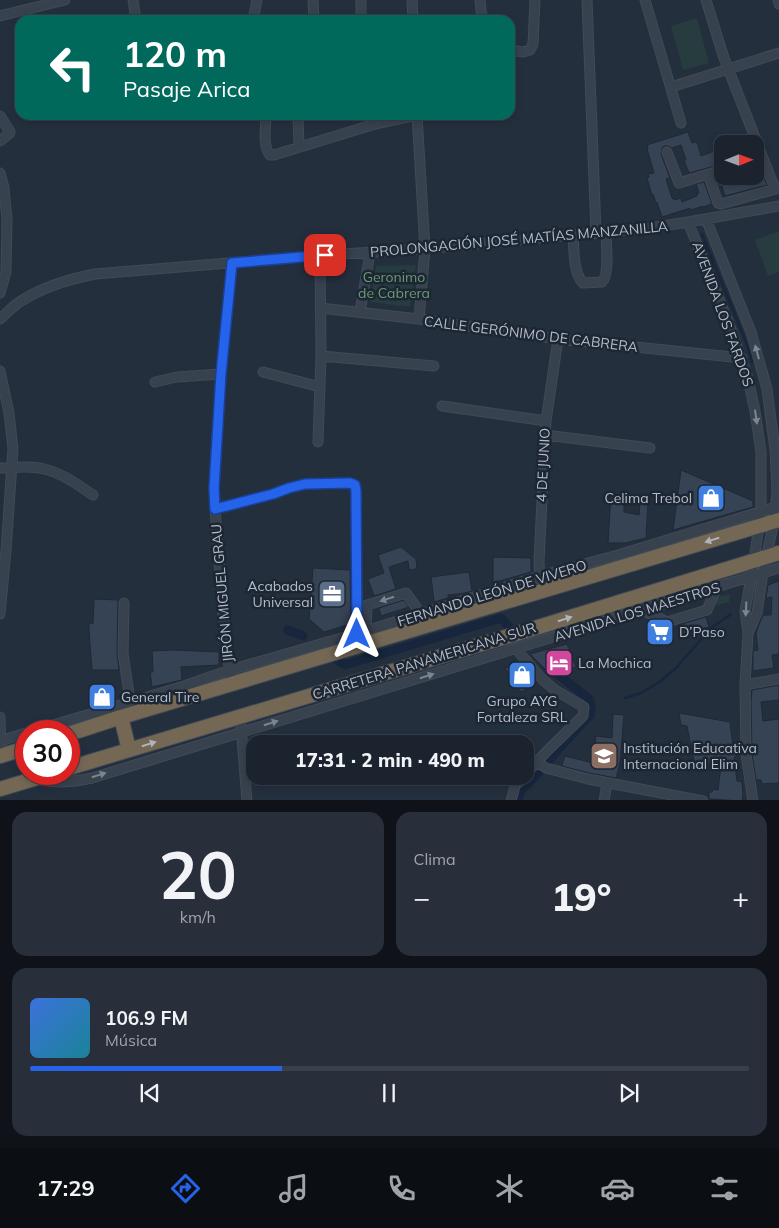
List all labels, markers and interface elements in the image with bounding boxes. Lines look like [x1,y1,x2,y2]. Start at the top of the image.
text: 120 m [123,32,227,76]
icon: left [40,35,105,100]
text: Pasaje Arica [123,75,250,103]
north arrow [714,135,764,185]
map controls [714,135,764,185]
street label: PROLONGACIÓN JOSÉ MATÍAS MANZANILLA [369,217,669,261]
pin [304,234,346,276]
street label: AVENIDA LOS FARDOS [688,239,758,389]
icon: arrive [311,241,339,269]
park label: Geronimo de Cabrera [358,268,430,302]
street label: CALLE GERÓNIMO DE CABRERA [423,312,640,356]
one-way arrow [753,344,761,359]
one-way arrow [752,409,760,425]
street label: 4 DE JUNIO [532,428,554,502]
shop icon: Celima Trebol [696,483,726,513]
place label: Celima Trebol [605,489,692,507]
street label: JIRÓN MIGUEL GRAU [207,523,237,663]
one-way arrow [704,537,719,545]
street label: FERNANDO LEÓN DE VIVERO [395,556,589,630]
place label: Acabados Universal [247,577,313,611]
street label: AVENIDA LOS MAESTROS [552,578,722,646]
office icon: Acabados Universal [317,579,347,609]
one-way arrow [379,596,394,603]
one-way arrow [742,601,750,617]
position arrow [330,607,382,659]
one-way arrow [558,614,573,622]
supermarket icon: D’Paso [645,617,675,647]
street label: CARRETERA PANAMERICANA SUR [310,618,538,704]
place label: D’Paso [679,623,725,641]
hotel icon: La Mochica [544,648,574,678]
place label: La Mochica [578,654,651,672]
shop icon: Grupo AYG Fortaleza SRL [507,660,537,690]
one-way arrow [419,671,434,679]
shop icon: General Tire [87,682,117,712]
place label: General Tire [121,688,199,706]
place label: Grupo AYG Fortaleza SRL [477,692,568,726]
one-way arrow [264,719,279,727]
speed limit sign: 30 [15,720,80,785]
one-way arrow [142,739,157,747]
place label: Institución Educativa Internacional Elim [623,739,757,773]
school or university icon: Institución Educativa Internacional Elim [589,741,619,771]
text: 17:31 · 2 min · 490 m [295,748,485,772]
one-way arrow [91,771,106,779]
text: 20 [159,834,237,915]
text: Clima [414,849,456,869]
text: 19° [551,873,611,921]
text: − [414,880,430,915]
text: + [732,880,749,915]
text: km/h [180,907,216,927]
text: 106.9 FM [105,1006,188,1030]
text: Música [105,1030,157,1050]
icon: previous [136,1079,164,1107]
icon: pause [375,1079,403,1107]
icon: next [615,1079,643,1107]
icon: directions [168,1171,203,1206]
icon: music [276,1171,311,1206]
icon: phone [384,1171,419,1206]
icon: climate [492,1171,527,1206]
icon: car [600,1171,635,1206]
icon: filters [707,1171,742,1206]
text: 17:29 [36,1174,95,1202]

